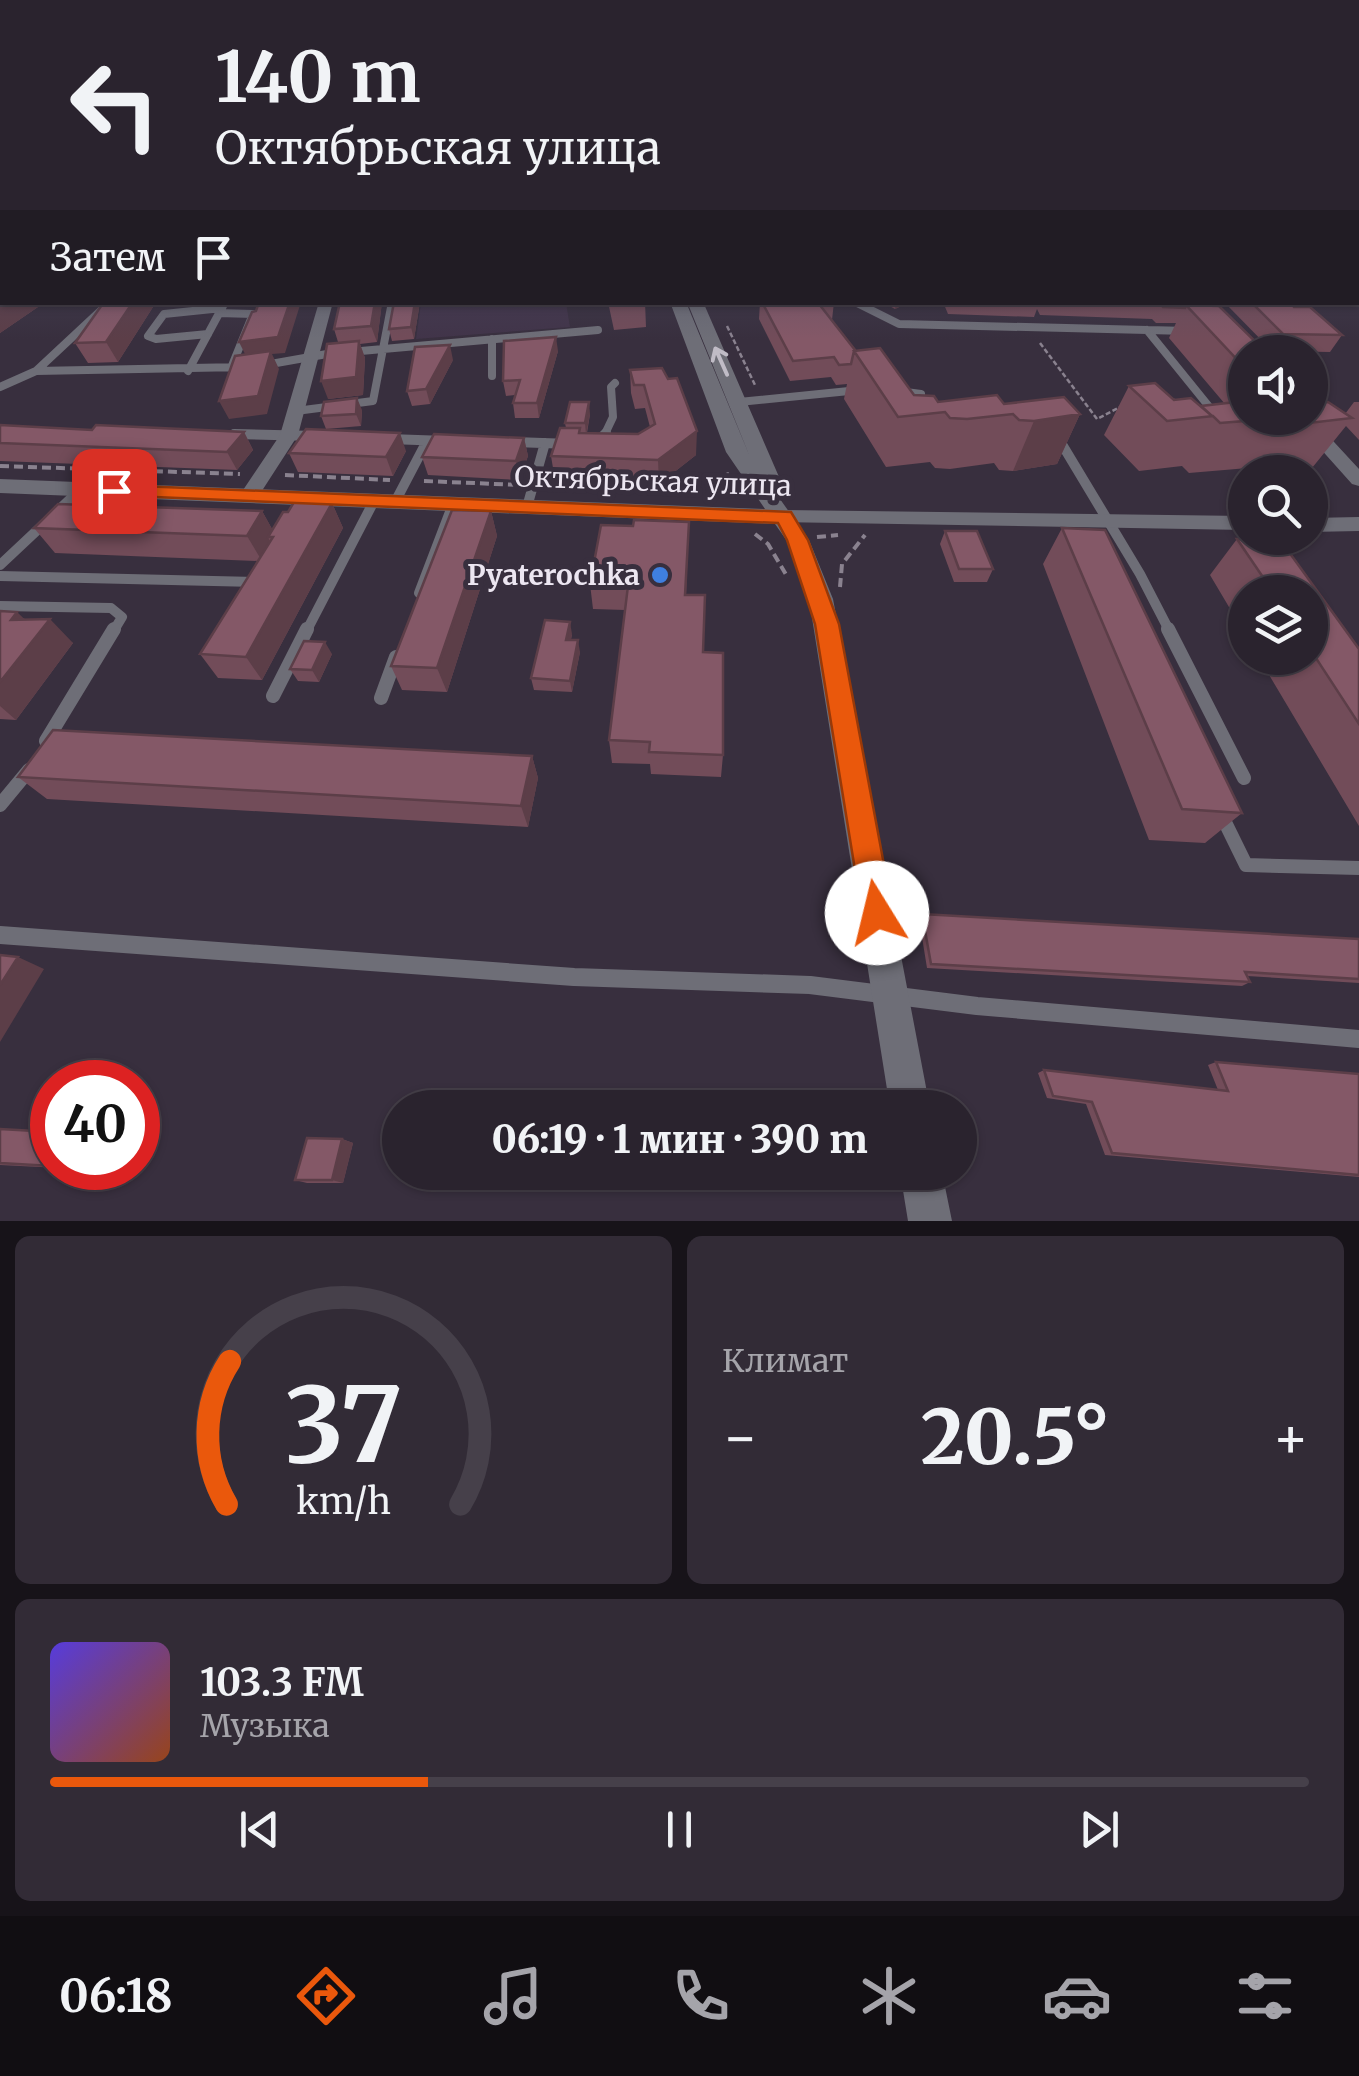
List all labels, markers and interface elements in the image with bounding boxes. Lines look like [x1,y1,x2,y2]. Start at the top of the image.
text: 140 m [215,33,421,121]
icon: left [50,40,180,170]
text: Октябрьская улица [215,120,661,176]
icon: arrive [186,230,241,285]
text: Затем [50,234,166,281]
map controls [1228,335,1328,675]
button: sound [1228,335,1328,435]
one-way arrow [711,346,729,377]
pin [72,449,157,534]
button: search [1228,455,1328,555]
street label: Октябрьская улица [514,458,792,504]
icon: arrive [87,464,142,519]
place label: Pyaterochka [467,557,640,593]
marker: Pyaterochka [649,564,671,586]
button: layers [1228,575,1328,675]
position arrow [825,861,929,965]
speed limit sign: 40 [30,1060,160,1190]
text: 06:19 · 1 мин · 390 m [491,1116,868,1163]
text: Климат [722,1341,848,1381]
text: 37 [285,1360,402,1490]
text: 20.5° [921,1390,1110,1484]
text: − [722,1403,759,1472]
text: + [1272,1403,1309,1472]
text: km/h [296,1479,391,1524]
text: 103.3 FM [200,1659,364,1706]
text: Музыка [200,1706,330,1746]
icon: previous [232,1802,287,1857]
icon: pause [652,1802,707,1857]
icon: next [1072,1802,1127,1857]
icon: directions [291,1961,361,2031]
icon: music [478,1961,548,2031]
icon: phone [666,1961,736,2031]
icon: climate [854,1961,924,2031]
icon: car [1042,1961,1112,2031]
icon: filters [1230,1961,1300,2031]
text: 06:18 [59,1968,173,2024]

